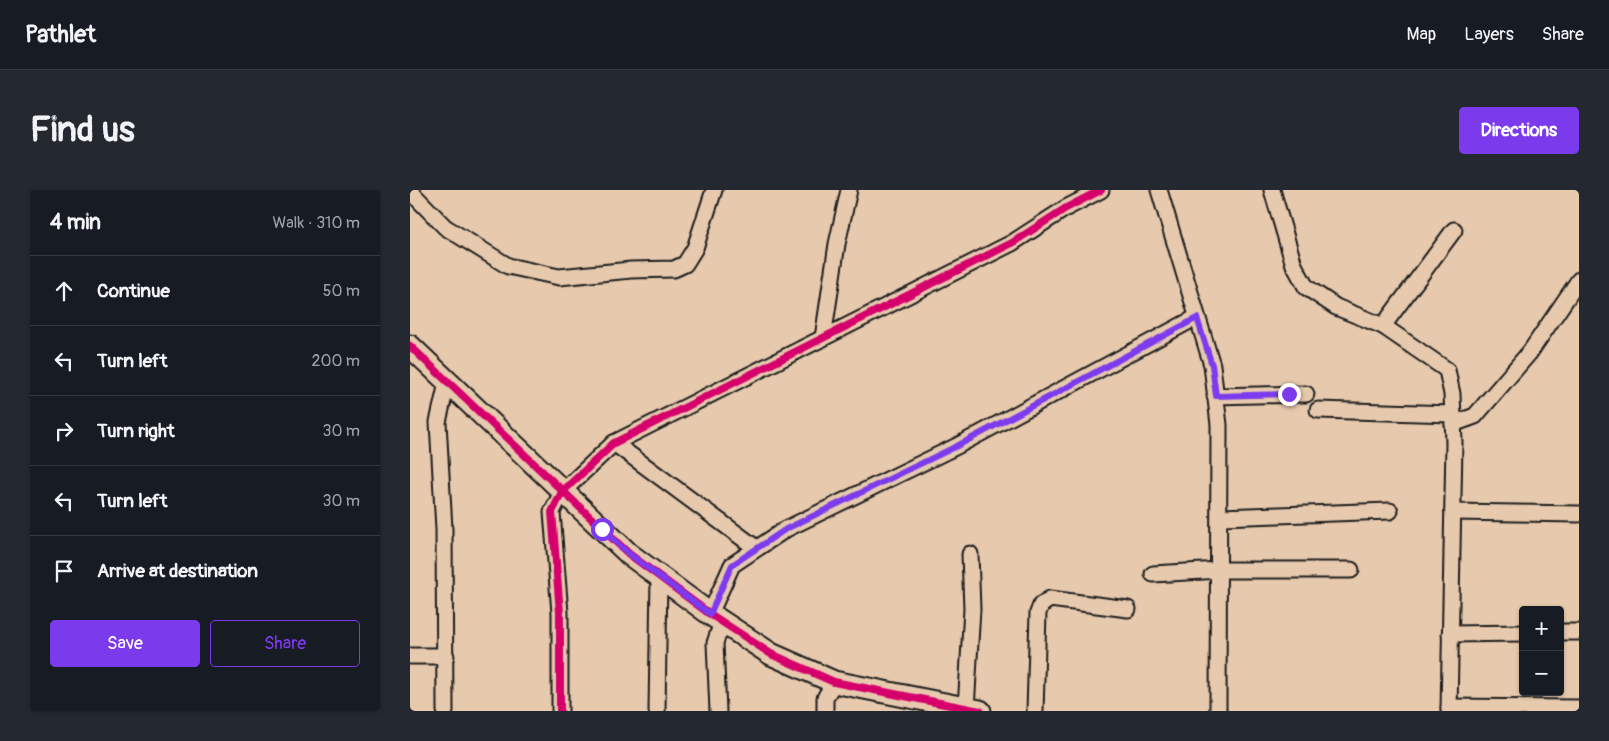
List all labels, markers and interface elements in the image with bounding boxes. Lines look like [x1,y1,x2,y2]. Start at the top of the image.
text: Pathlet [25,20,96,49]
text: Map [1407,23,1436,46]
text: Layers [1464,23,1514,46]
text: Share [1542,23,1584,46]
button: Directions [1459,107,1579,154]
text: Find us [30,108,135,152]
text: 4 min [50,209,101,236]
text: Walk · 310 m [273,213,360,233]
icon: ahead [50,277,78,305]
text: Continue [97,279,170,303]
text: 50 m [323,281,360,301]
icon: left [50,347,78,375]
text: Turn left [97,349,167,373]
text: 200 m [312,351,360,371]
route end [1278,383,1301,406]
icon: right [50,417,78,445]
text: Turn right [97,419,175,443]
text: 30 m [322,421,360,441]
icon: left [50,487,78,515]
text: Turn left [97,489,167,513]
text: 30 m [322,491,360,511]
route start [591,518,614,541]
icon: arrive [50,557,78,585]
text: Arrive at destination [97,559,258,583]
map controls [1519,606,1564,696]
button: + [1519,606,1564,651]
button: Save [50,620,200,667]
button: Share [210,620,360,667]
button: − [1519,651,1564,696]

